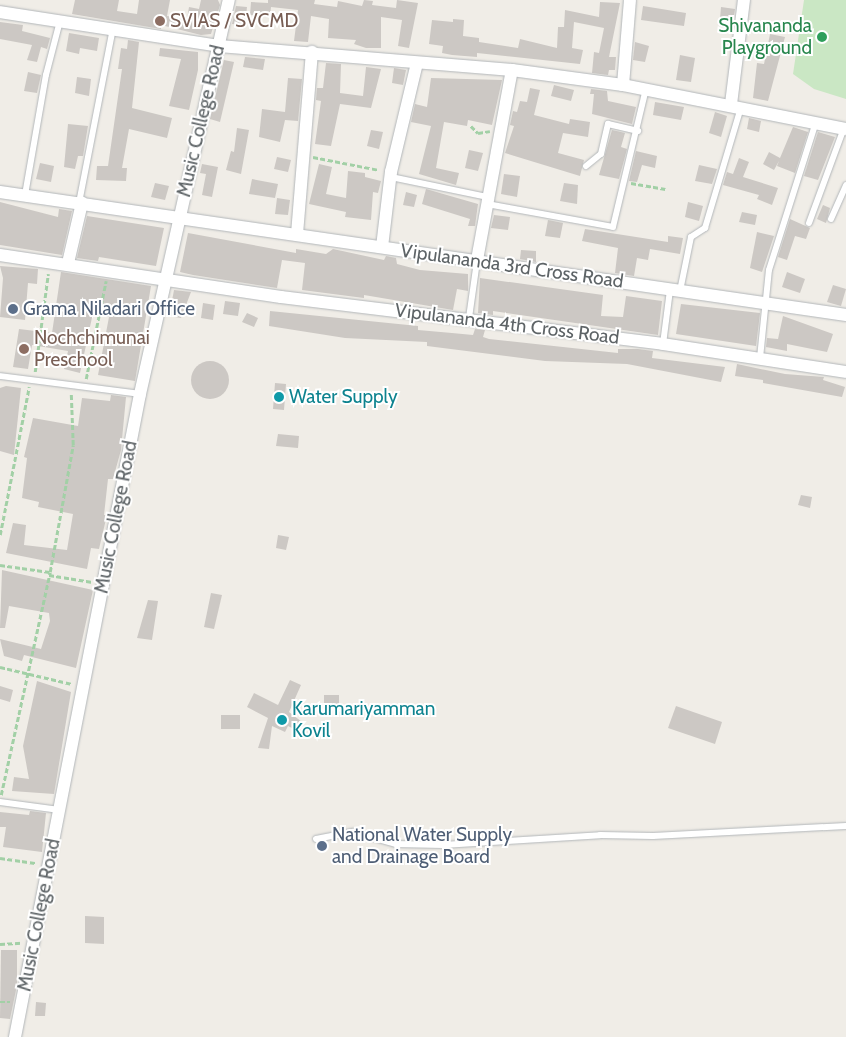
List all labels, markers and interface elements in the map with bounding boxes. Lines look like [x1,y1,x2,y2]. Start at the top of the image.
place label: SVIAS / SVCMD [170,10,298,32]
marker: SVIAS / SVCMD [154,15,166,27]
place label: Shivananda Playground [718,15,812,59]
marker: Shivananda Playground [816,31,828,43]
street label: Music College Road [172,43,230,199]
street label: Vipulananda 3rd Cross Road [399,239,625,293]
place label: Grama Niladari Office [23,298,195,320]
street label: Vipulananda 4th Cross Road [394,299,620,349]
marker: Grama Niladari Office [7,303,19,315]
place label: Nochchimunai Preschool [34,327,150,371]
marker: Nochchimunai Preschool [18,343,30,355]
place label: Water Supply [289,386,398,408]
marker: Water Supply [273,391,285,403]
street label: Music College Road [90,439,142,595]
place label: Karumariyamman Kovil [292,698,435,742]
marker: Karumariyamman Kovil [276,714,288,726]
place label: National Water Supply and Drainage Board [332,824,512,868]
street label: Music College Road [13,837,65,993]
marker: National Water Supply and Drainage Board [316,840,328,852]

